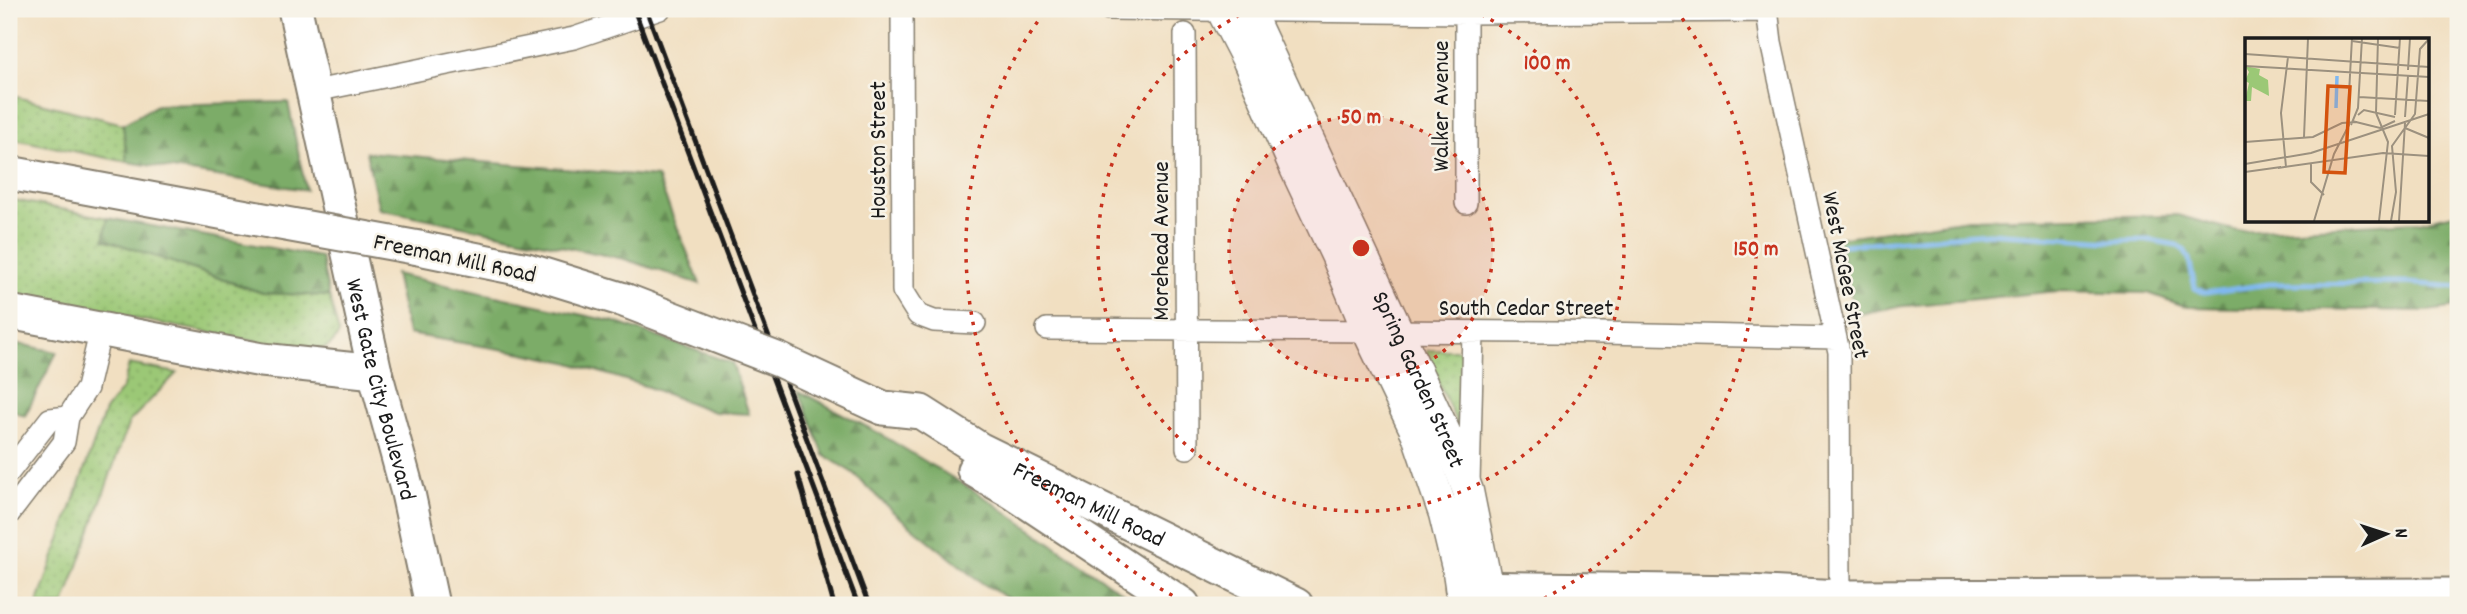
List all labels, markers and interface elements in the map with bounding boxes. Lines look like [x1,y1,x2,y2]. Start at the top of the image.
inset map [2245,38,2428,222]
street label: Walker Avenue [1426,40,1460,172]
text: 100 m [1524,50,1570,80]
street label: Houston Street [863,81,897,219]
text: 50 m [1341,104,1381,134]
street label: Morehead Avenue [1146,161,1180,321]
street label: West McGee Street [1811,189,1877,362]
street label: Freeman Mill Road [370,226,539,294]
centre of rings [1349,236,1373,260]
text: 150 m [1733,236,1779,266]
street label: West Gate City Boulevard [335,276,423,504]
street label: Spring Garden Street [1362,286,1472,473]
street label: South Cedar Street [1439,293,1613,327]
street label: Freeman Mill Road [1006,454,1170,558]
north arrow [2352,498,2422,568]
text: N [2386,528,2413,539]

